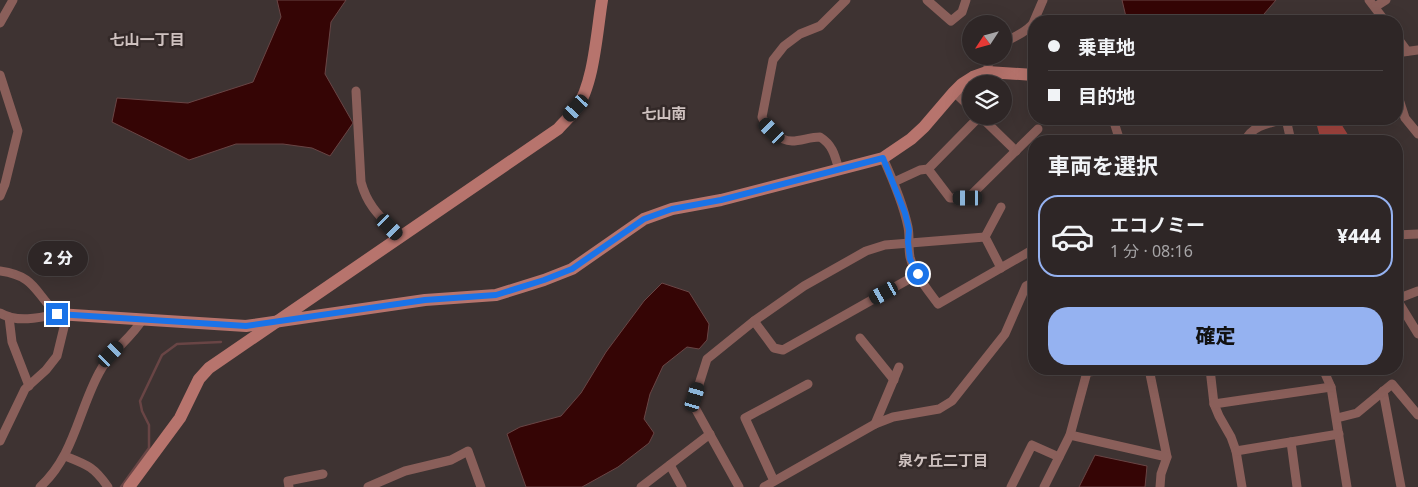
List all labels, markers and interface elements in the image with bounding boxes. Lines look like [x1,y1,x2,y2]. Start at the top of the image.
north arrow [962,15,1012,65]
map controls [962,15,1012,125]
district label: 七山一丁目 [109,29,185,49]
text: 乗車地 [1078,34,1135,60]
button: layers [962,75,1012,125]
text: 目的地 [1078,83,1135,109]
car [560,92,591,124]
district label: 七山南 [641,103,687,123]
car [756,115,787,147]
text: 車両を選択 [1048,150,1158,180]
car [953,191,983,206]
car [374,211,405,243]
text: エコノミー [1110,212,1205,238]
icon: car [1050,214,1095,259]
text: ¥444 [1337,223,1381,249]
text: 1 分 · 08:16 [1110,240,1193,262]
callout: 2 分 [27,242,87,276]
text: 2 分 [43,247,73,269]
route start [907,263,929,285]
car [867,279,900,307]
route end [46,303,68,325]
button: 確定 [1048,307,1383,365]
car [95,338,126,370]
car [683,380,706,414]
district label: 泉ケ丘二丁目 [898,450,988,470]

